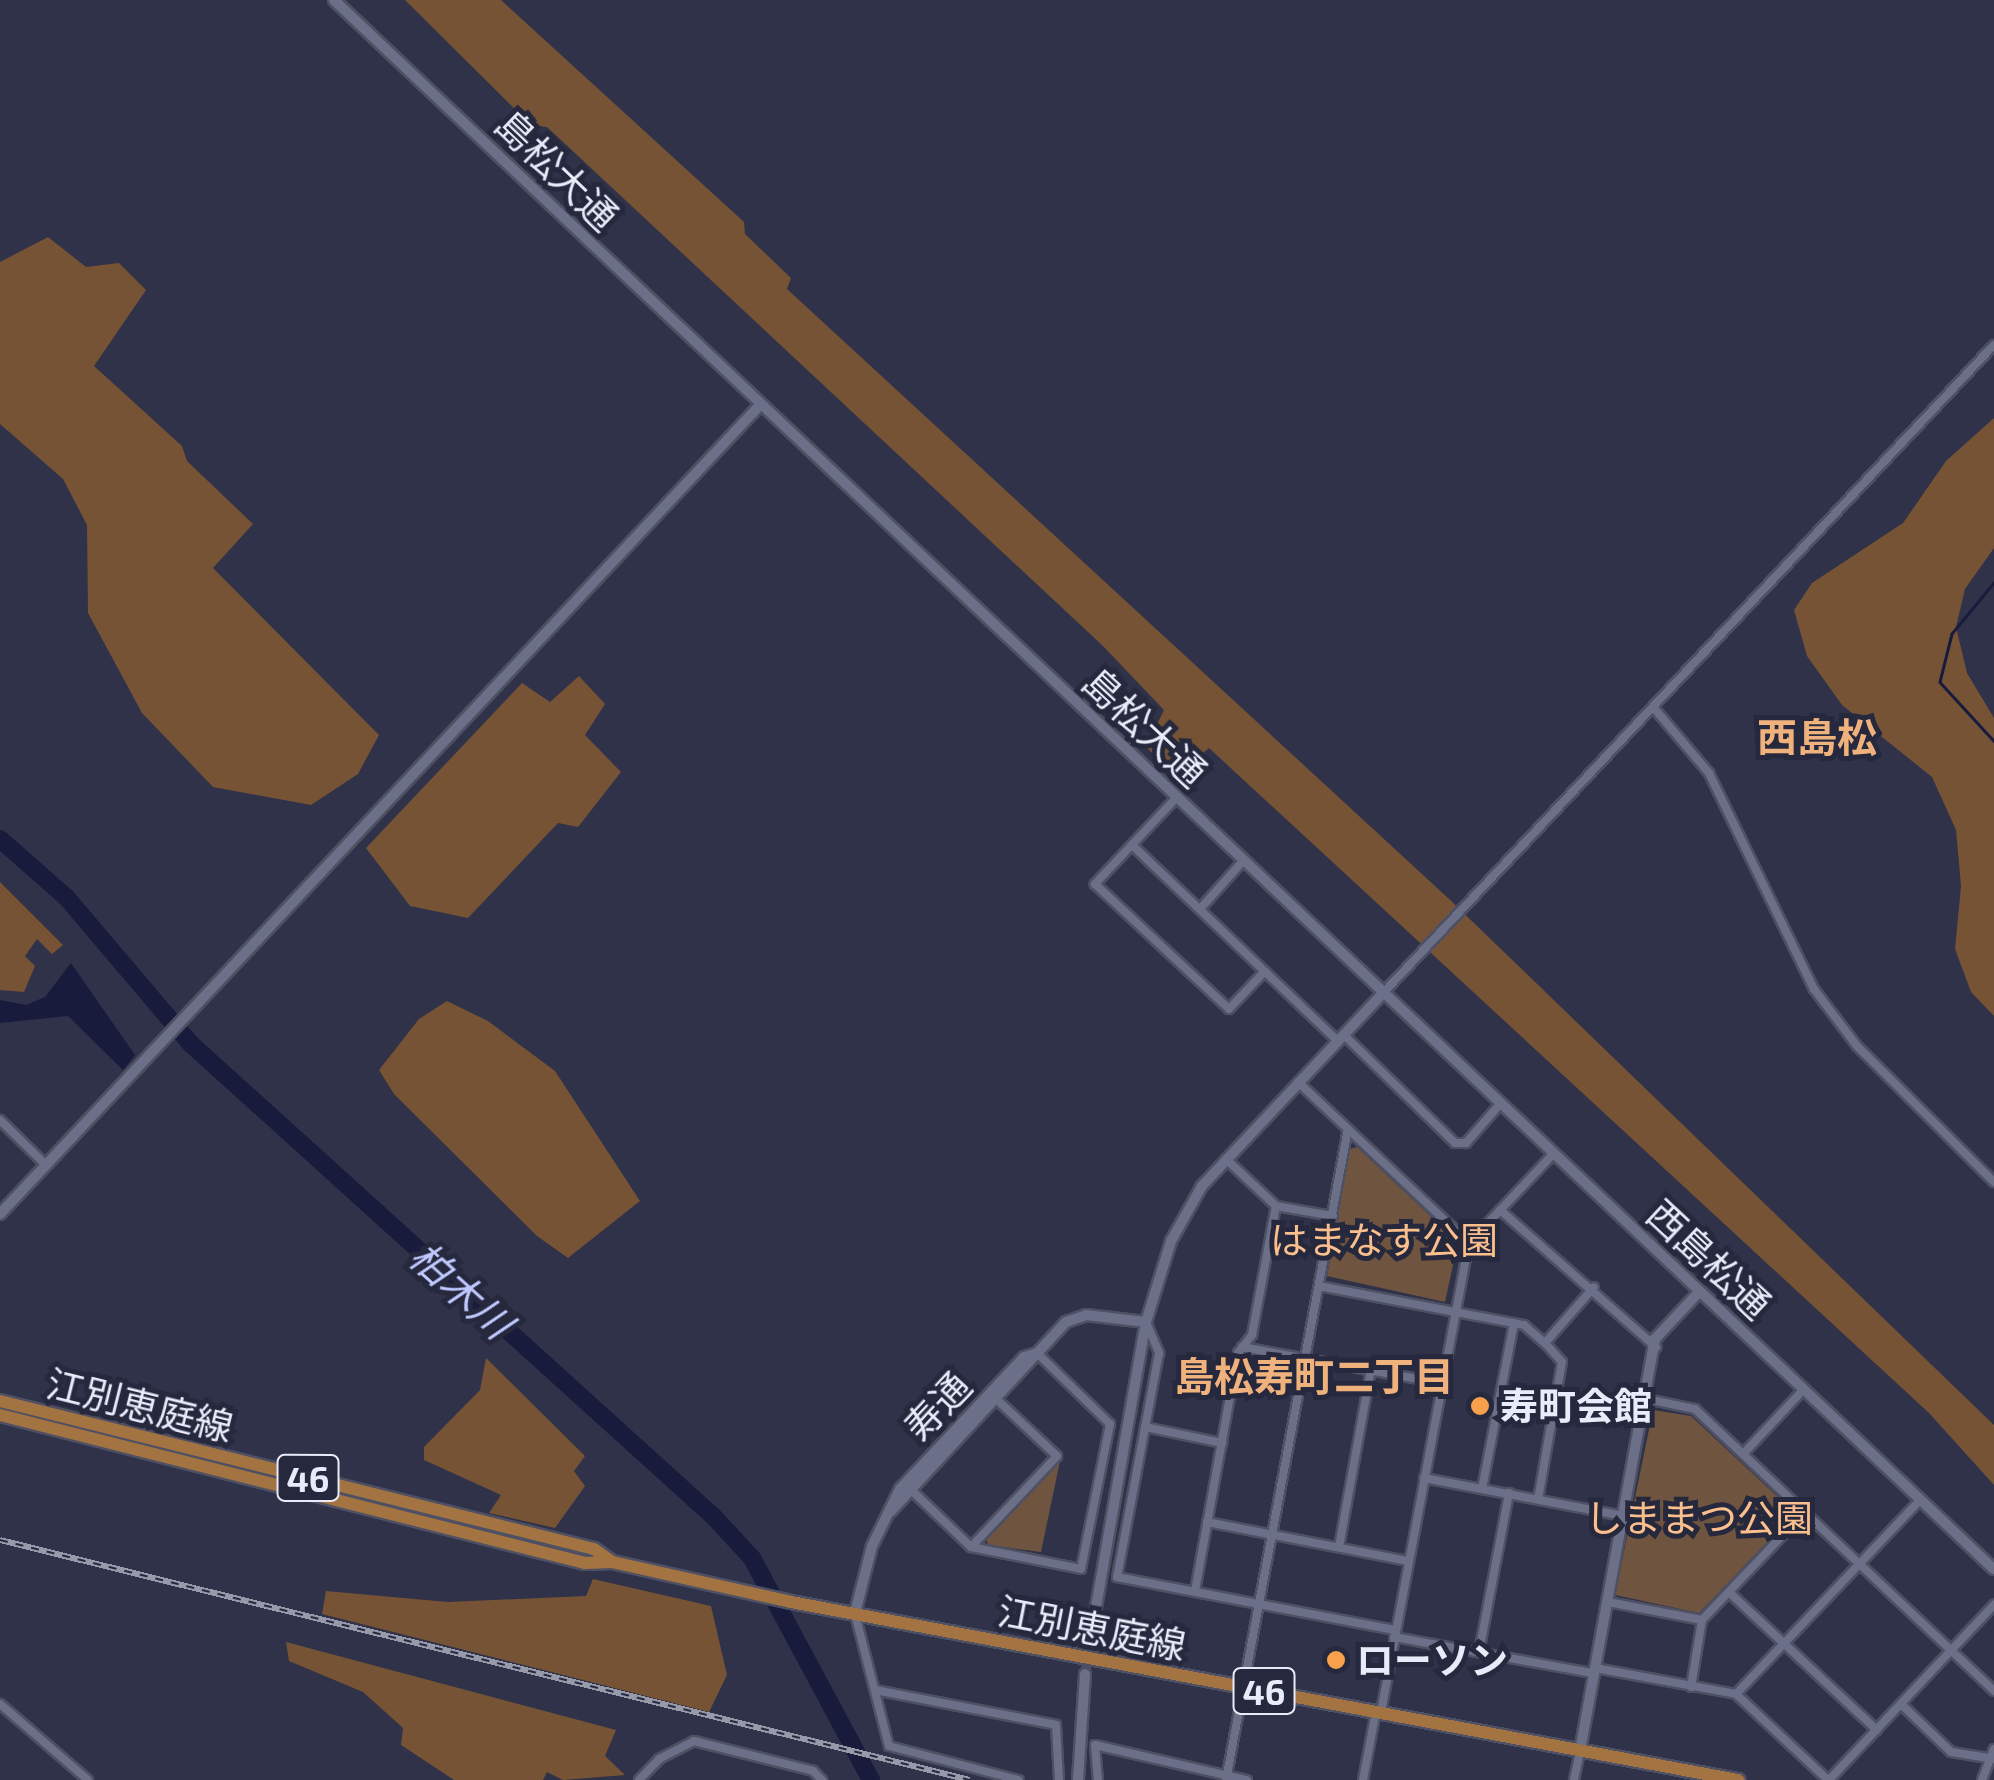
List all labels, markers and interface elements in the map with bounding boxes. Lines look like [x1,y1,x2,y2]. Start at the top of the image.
street label: 島松大通 [486,101,628,239]
street label: 島松大通 [1074,658,1216,796]
district label: 西島松 [1757,712,1877,760]
street label: 西島松通 [1638,1190,1780,1328]
park label: はまなす公園 [1270,1217,1498,1263]
water label: 柏木川 [401,1231,523,1347]
district label: 島松寿町二丁目 [1174,1351,1454,1399]
street label: 江別恵庭線 [42,1360,238,1450]
street label: 寿通 [894,1363,980,1449]
place label: 寿町会館 [1500,1383,1652,1429]
marker: 寿町会館 [1469,1395,1491,1417]
road number: 46 [276,1448,340,1508]
park label: しままつ公園 [1585,1495,1813,1541]
street label: 江別恵庭線 [994,1587,1190,1669]
place label: ローソン [1356,1637,1508,1683]
marker: ローソン [1325,1649,1347,1671]
road number: 46 [1232,1661,1296,1721]

